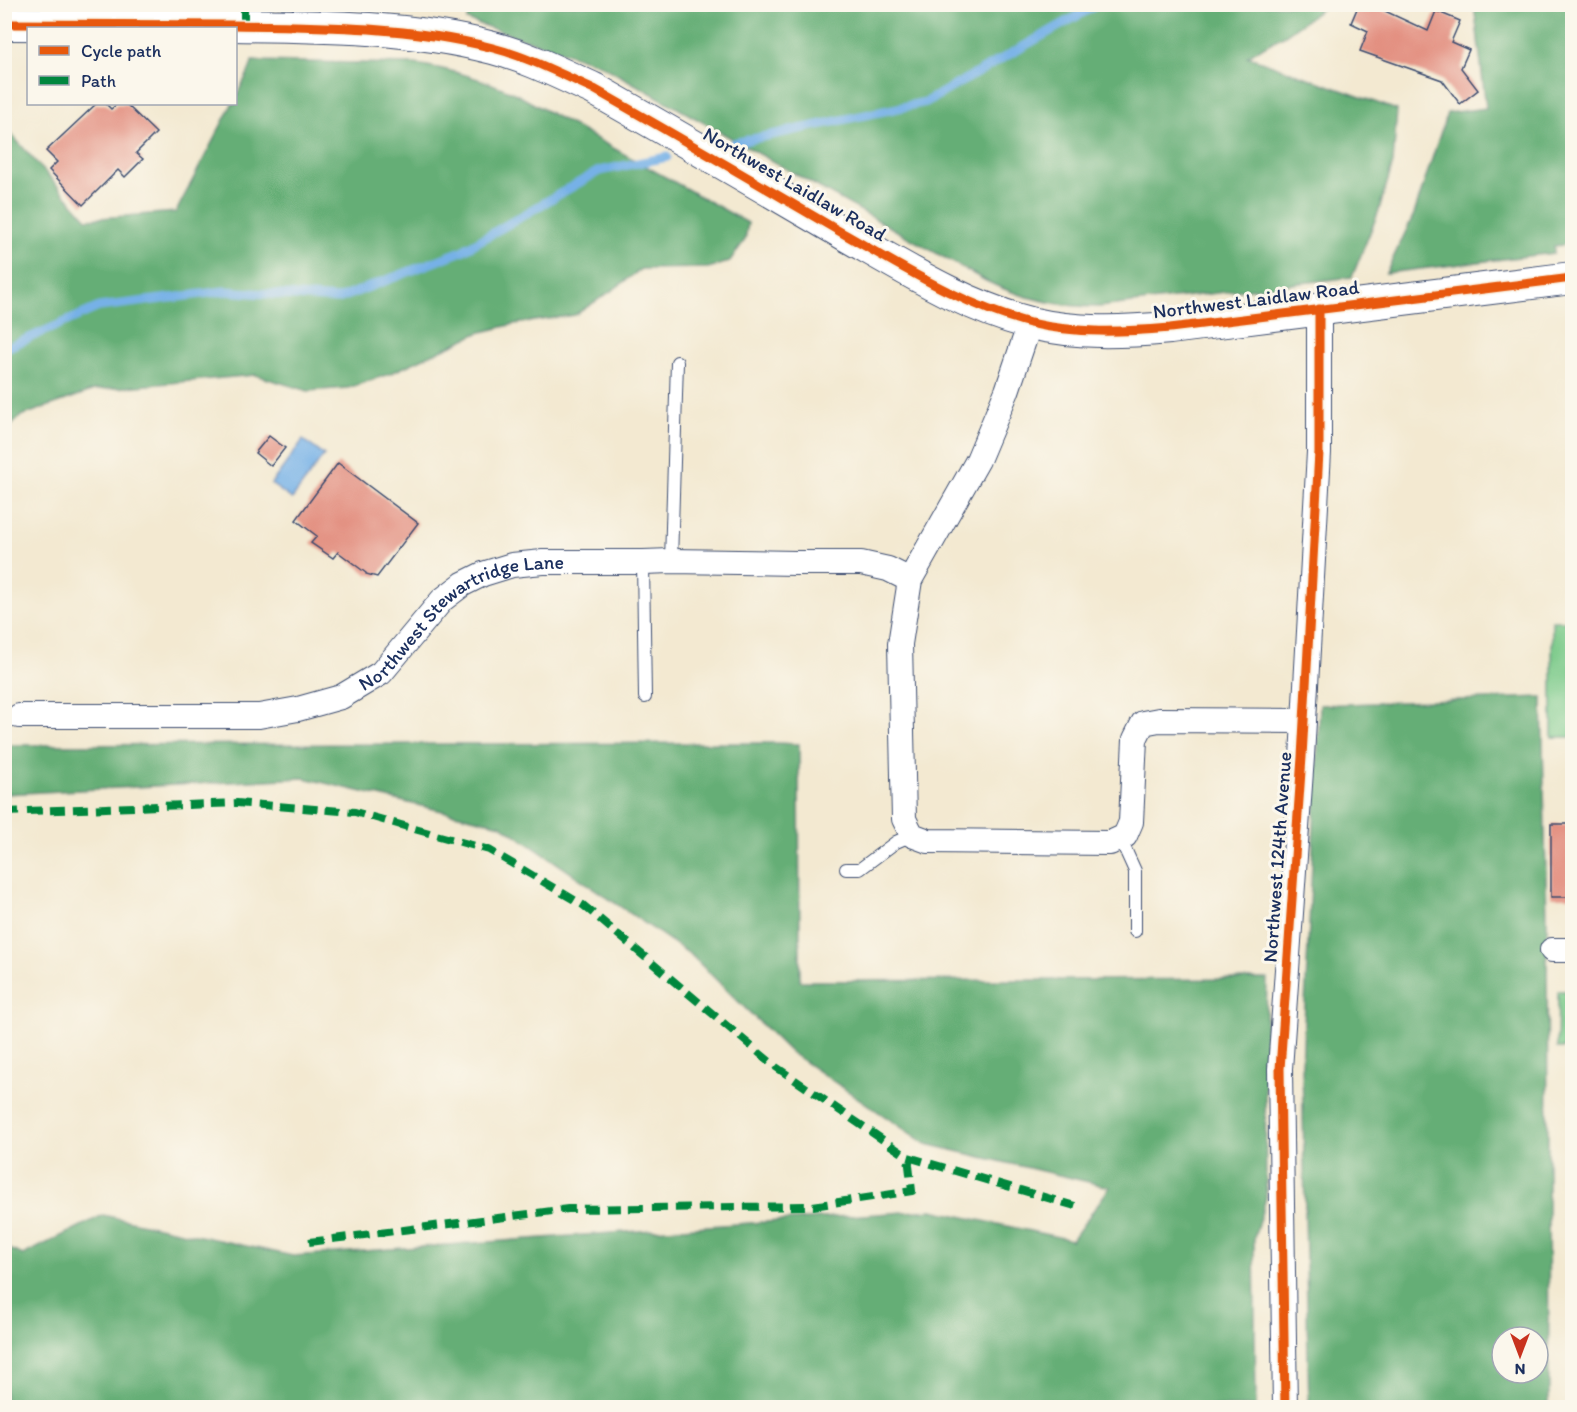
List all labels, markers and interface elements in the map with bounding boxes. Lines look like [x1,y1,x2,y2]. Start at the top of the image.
legend [27,27,237,105]
text: Cycle path [81,40,162,62]
text: Path [81,70,116,92]
street label: Northwest Laidlaw Road [699,122,891,246]
street label: Northwest Laidlaw Road [1151,274,1361,324]
street label: Northwest Stewartridge Lane [354,550,564,696]
street label: Northwest 124th Avenue [1258,751,1296,963]
north arrow [1490,1325,1550,1385]
text: N [1515,1360,1525,1379]

